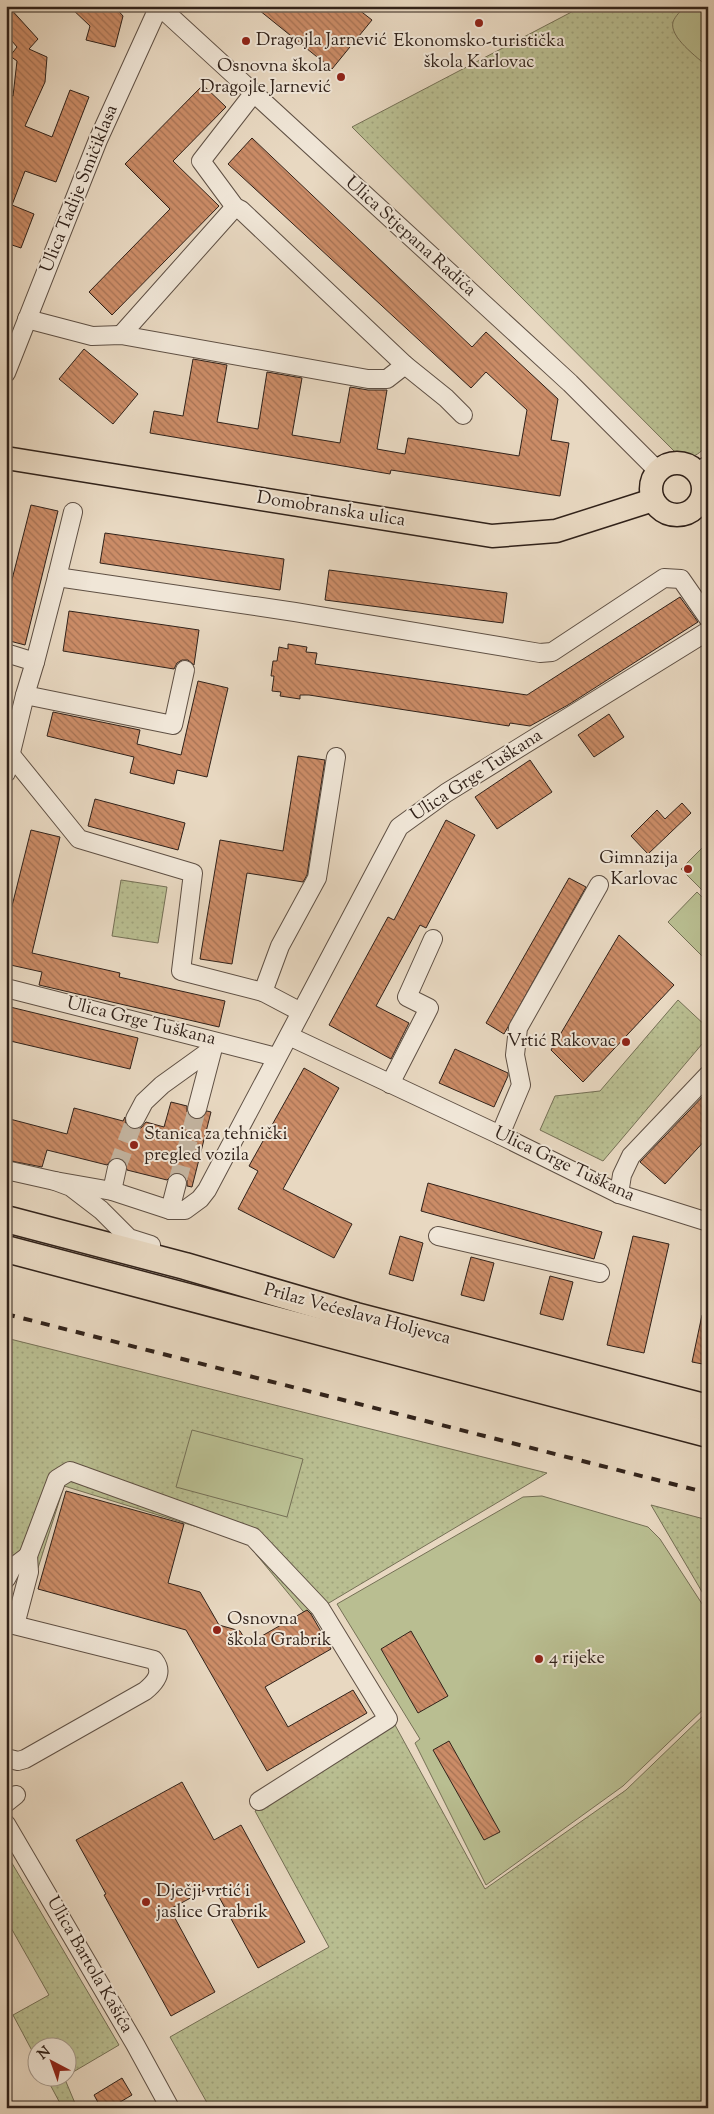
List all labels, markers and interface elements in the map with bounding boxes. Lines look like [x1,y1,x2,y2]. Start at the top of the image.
marker: Ekonomsko-turistička škola Karlovac [473,17,485,29]
place label: Dragojla Jarnević [256,28,387,54]
place label: Ekonomsko-turistička škola Karlovac [394,29,564,76]
marker: Dragojla Jarnević [240,35,252,47]
place label: Osnovna škola Dragojle Jarnević [200,54,331,101]
marker: Osnovna škola Dragojle Jarnević [335,71,347,83]
street label: Ulica Tadije Smičiklasa [34,101,126,277]
street label: Ulica Stjepana Radića [339,171,481,303]
street label: Domobranska ulica [255,485,407,535]
street label: Ulica Grge Tuškana [406,723,548,829]
place label: Gimnazija Karlovac [599,846,678,893]
marker: Gimnazija Karlovac [682,863,694,875]
street label: Ulica Grge Tuškana [64,991,218,1053]
place label: Vrtić Rakovac [507,1029,616,1055]
marker: Vrtić Rakovac [620,1036,632,1048]
street label: Ulica Grge Tuškana [489,1121,639,1209]
place label: Stanica za tehnički pregled vozila [144,1122,288,1169]
marker: Stanica za tehnički pregled vozila [128,1139,140,1151]
street label: Prilaz Većeslava Holjevca [261,1278,453,1352]
place label: Osnovna škola Grabrik [227,1607,332,1654]
marker: Osnovna škola Grabrik [211,1624,223,1636]
place label: 4 rijeke [549,1646,605,1672]
marker: 4 rijeke [533,1653,545,1665]
place label: Dječji vrtić i jaslice Grabrik [156,1879,268,1926]
street label: Ulica Bartola Kašića [39,1892,139,2038]
marker: Dječji vrtić i jaslice Grabrik [140,1896,152,1908]
north arrow [28,2036,78,2086]
text: N [34,2042,56,2065]

